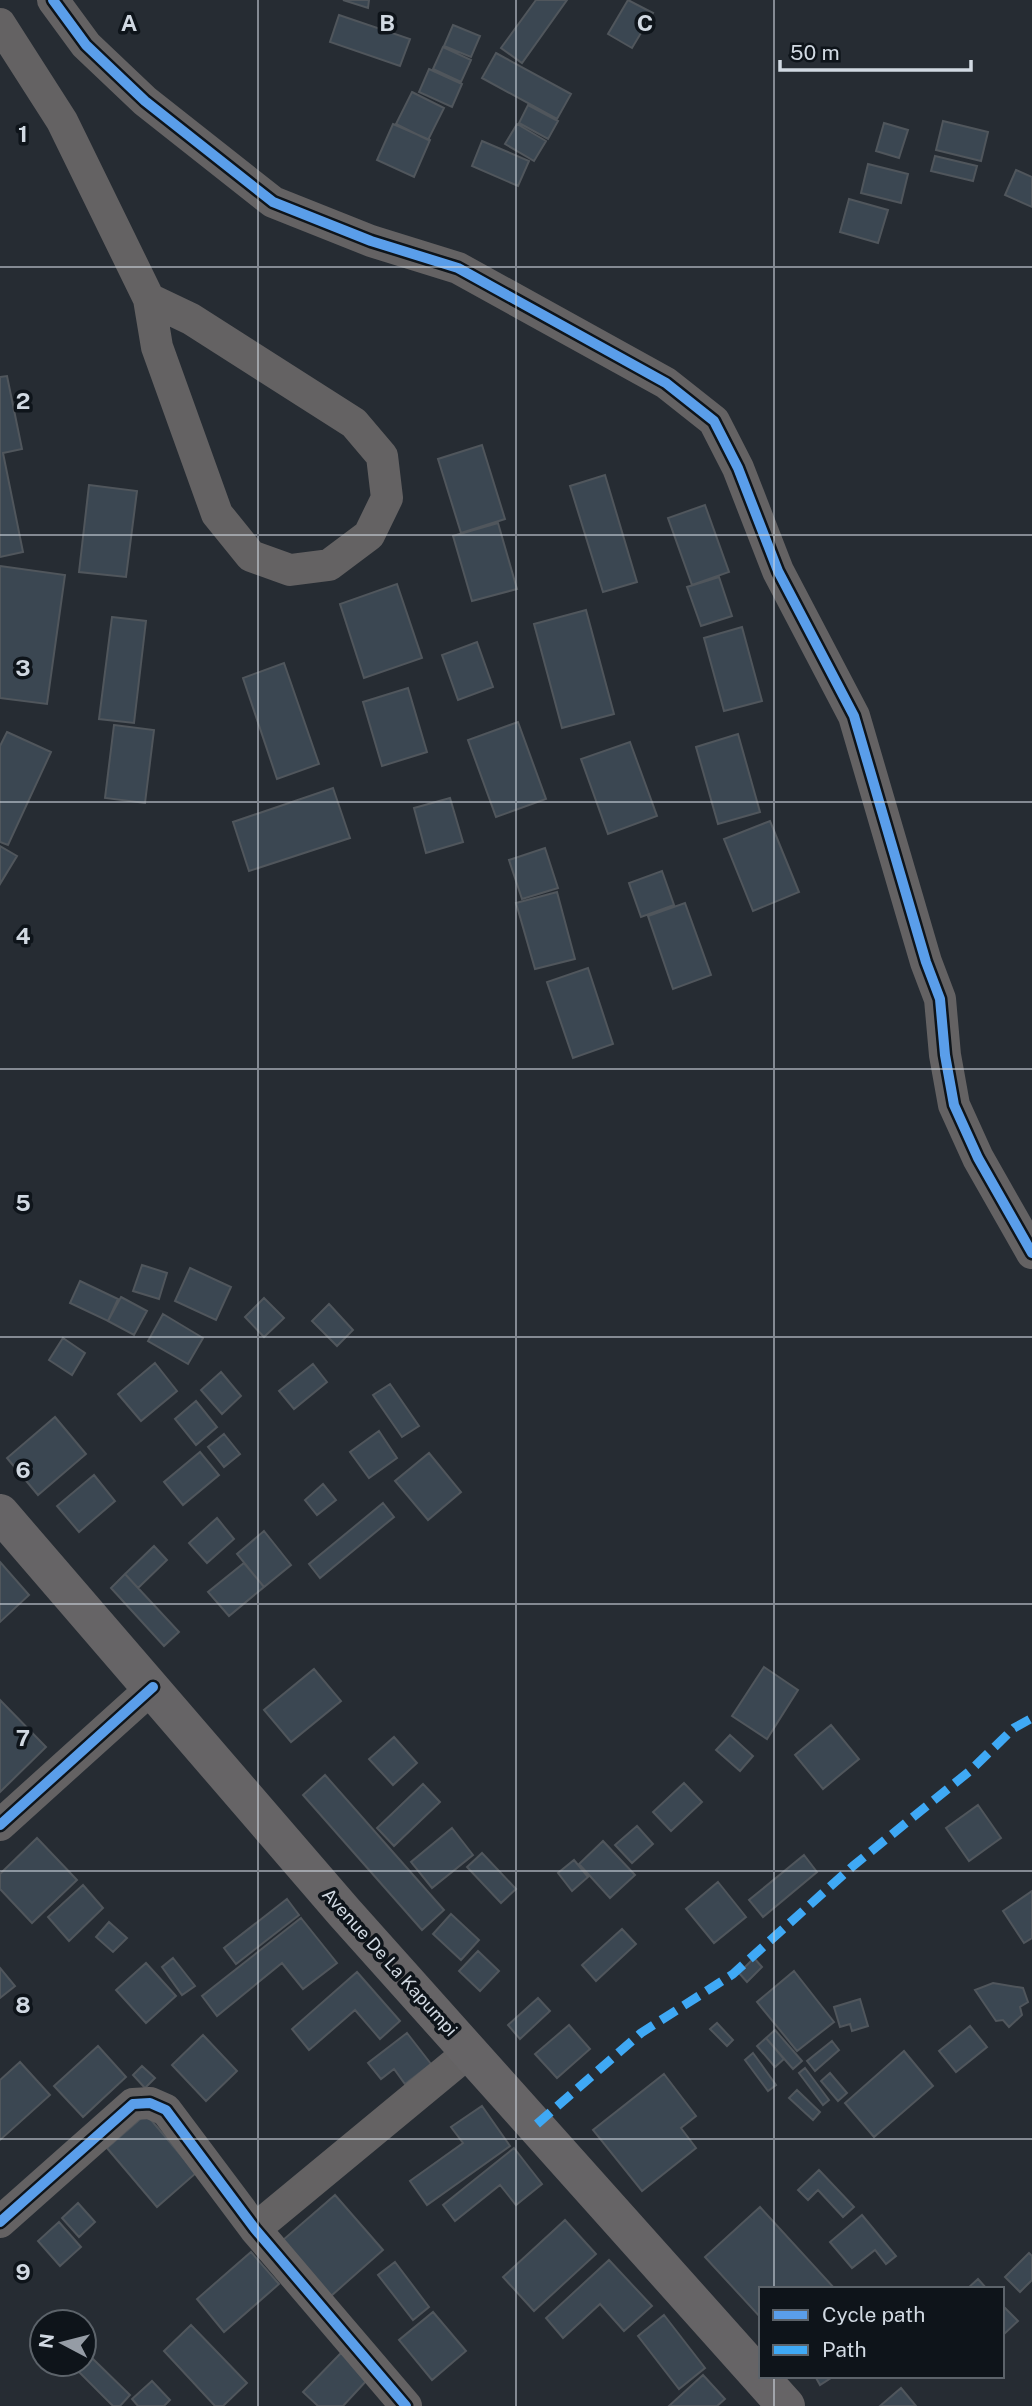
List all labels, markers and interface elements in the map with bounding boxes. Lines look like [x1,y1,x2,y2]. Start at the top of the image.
text: A [121,9,138,36]
text: B [379,9,395,36]
text: C [637,9,653,36]
scale bar [780,28,971,72]
text: 50 m [790,40,840,65]
text: 1 [18,120,28,147]
text: 2 [16,387,30,414]
text: 3 [15,654,31,681]
text: 4 [15,922,31,949]
text: 5 [15,1189,31,1216]
text: 6 [15,1456,31,1483]
text: 7 [16,1724,30,1751]
street label: Avenue De La Kapumpi [318,1884,462,2040]
text: 8 [15,1991,31,2018]
text: 9 [15,2258,31,2285]
legend [759,2287,1004,2378]
text: Cycle path [822,2302,925,2327]
north arrow [28,2308,98,2378]
text: N [34,2332,58,2350]
text: Path [822,2337,867,2362]

